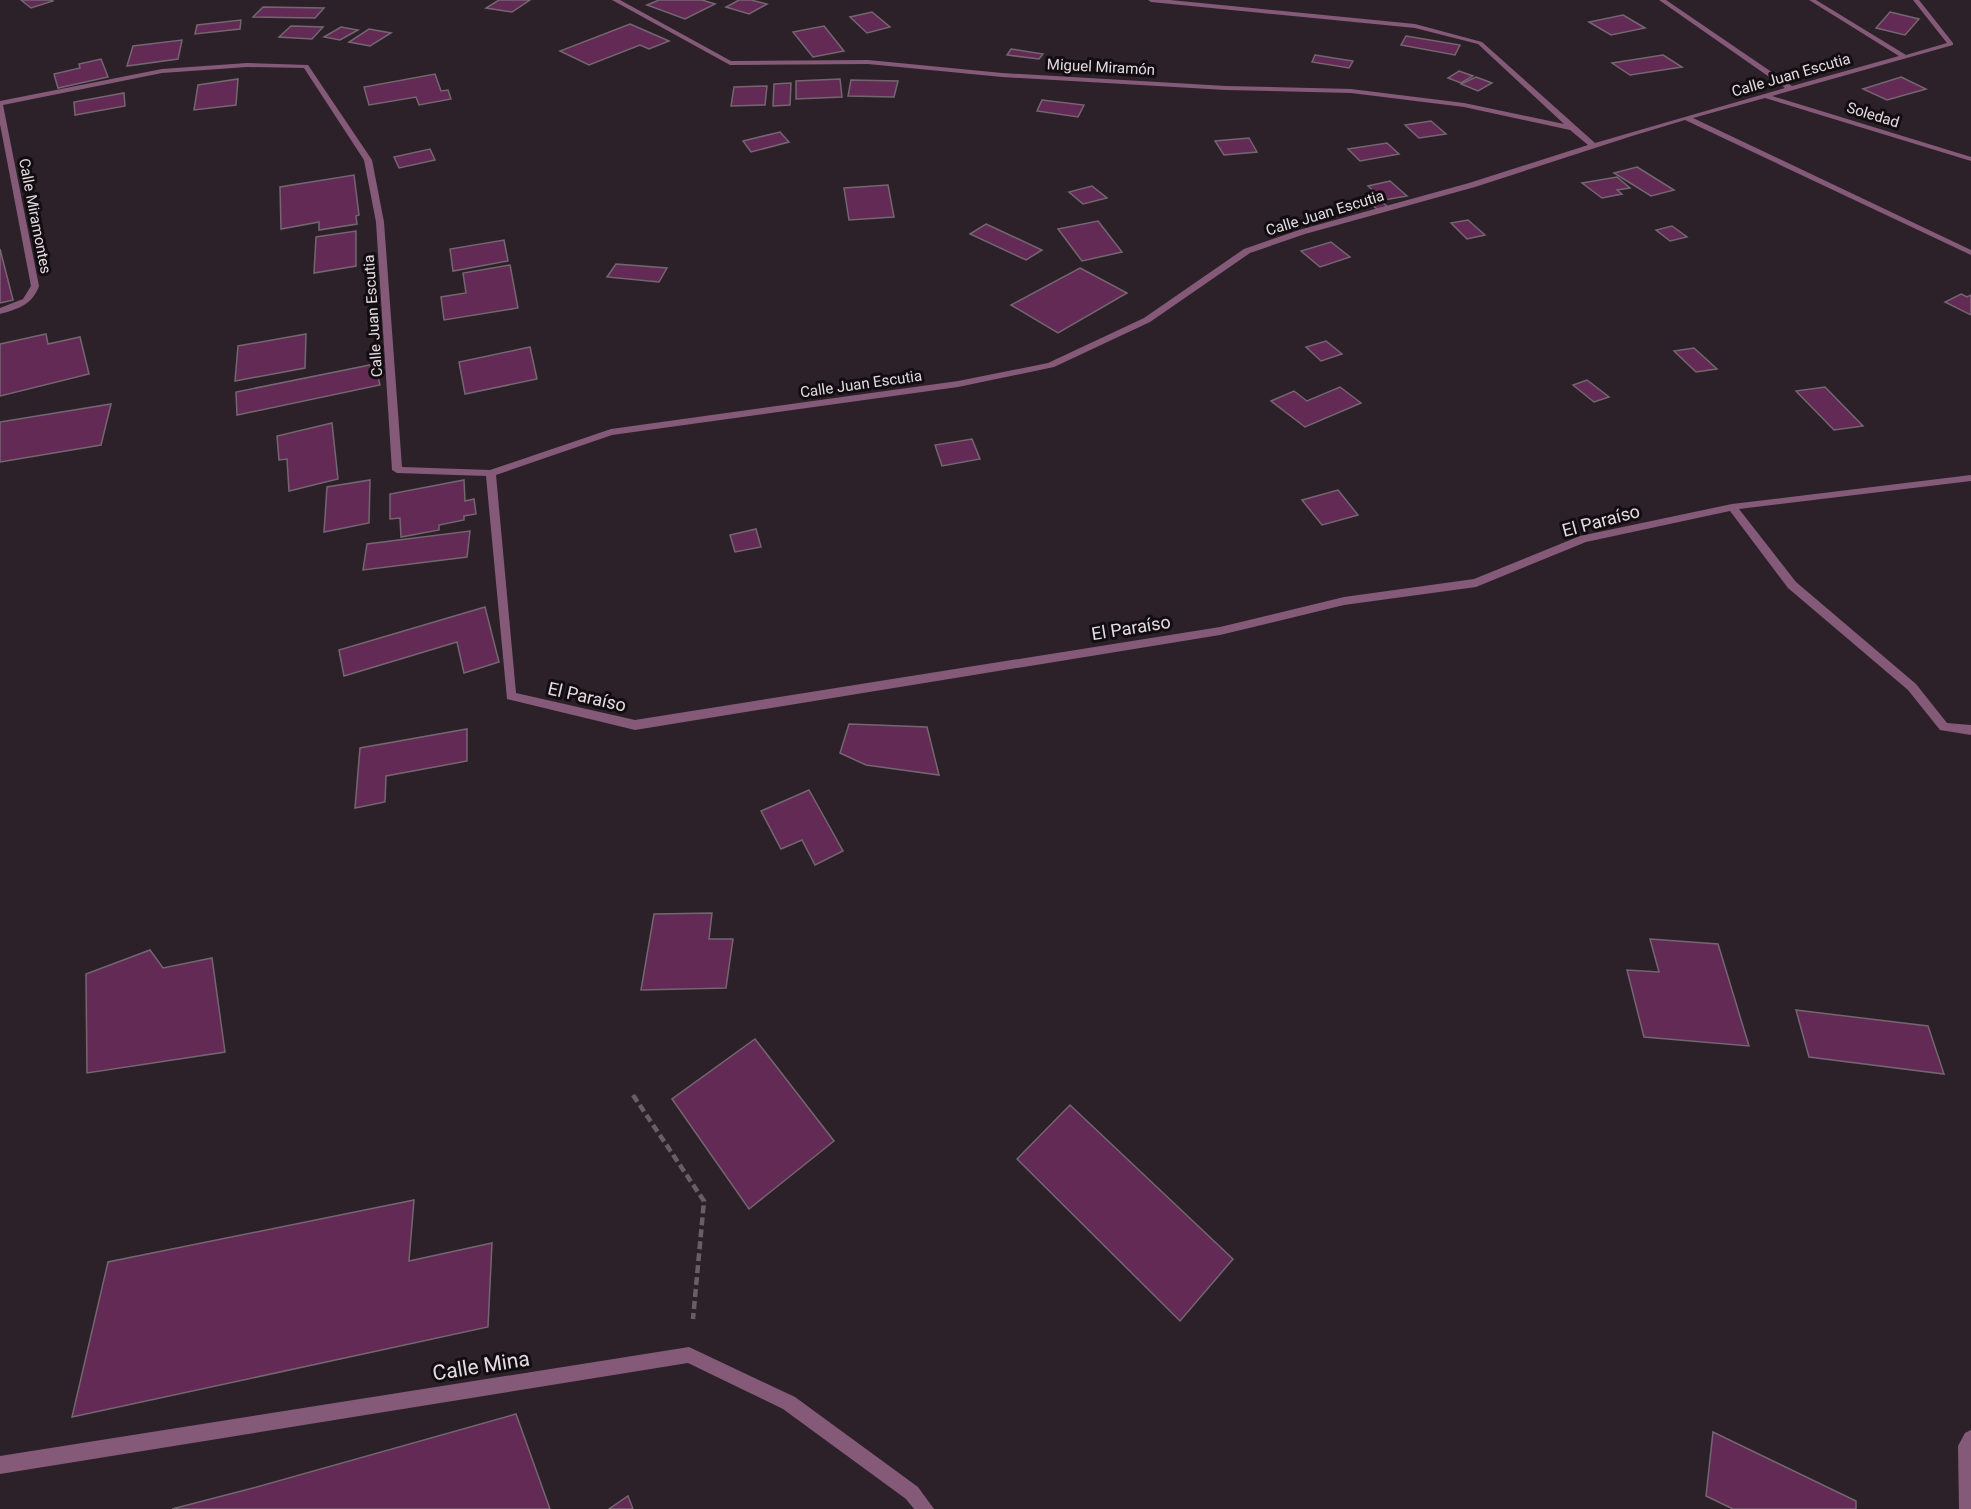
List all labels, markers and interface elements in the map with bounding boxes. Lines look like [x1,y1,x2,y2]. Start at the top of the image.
street label: Calle Juan Escutia [1730,49,1852,101]
street label: Miguel Miramón [1046,55,1156,79]
street label: Soledad [1844,98,1902,132]
street label: Calle Miramontes [15,157,55,275]
street label: Calle Juan Escutia [1264,186,1386,240]
street label: Calle Juan Escutia [360,254,386,378]
street label: Calle Juan Escutia [799,367,923,401]
street label: El Paraíso [1560,500,1642,541]
street label: El Paraíso [1090,611,1172,644]
street label: El Paraíso [546,677,628,716]
street label: Calle Mina [431,1346,531,1386]

